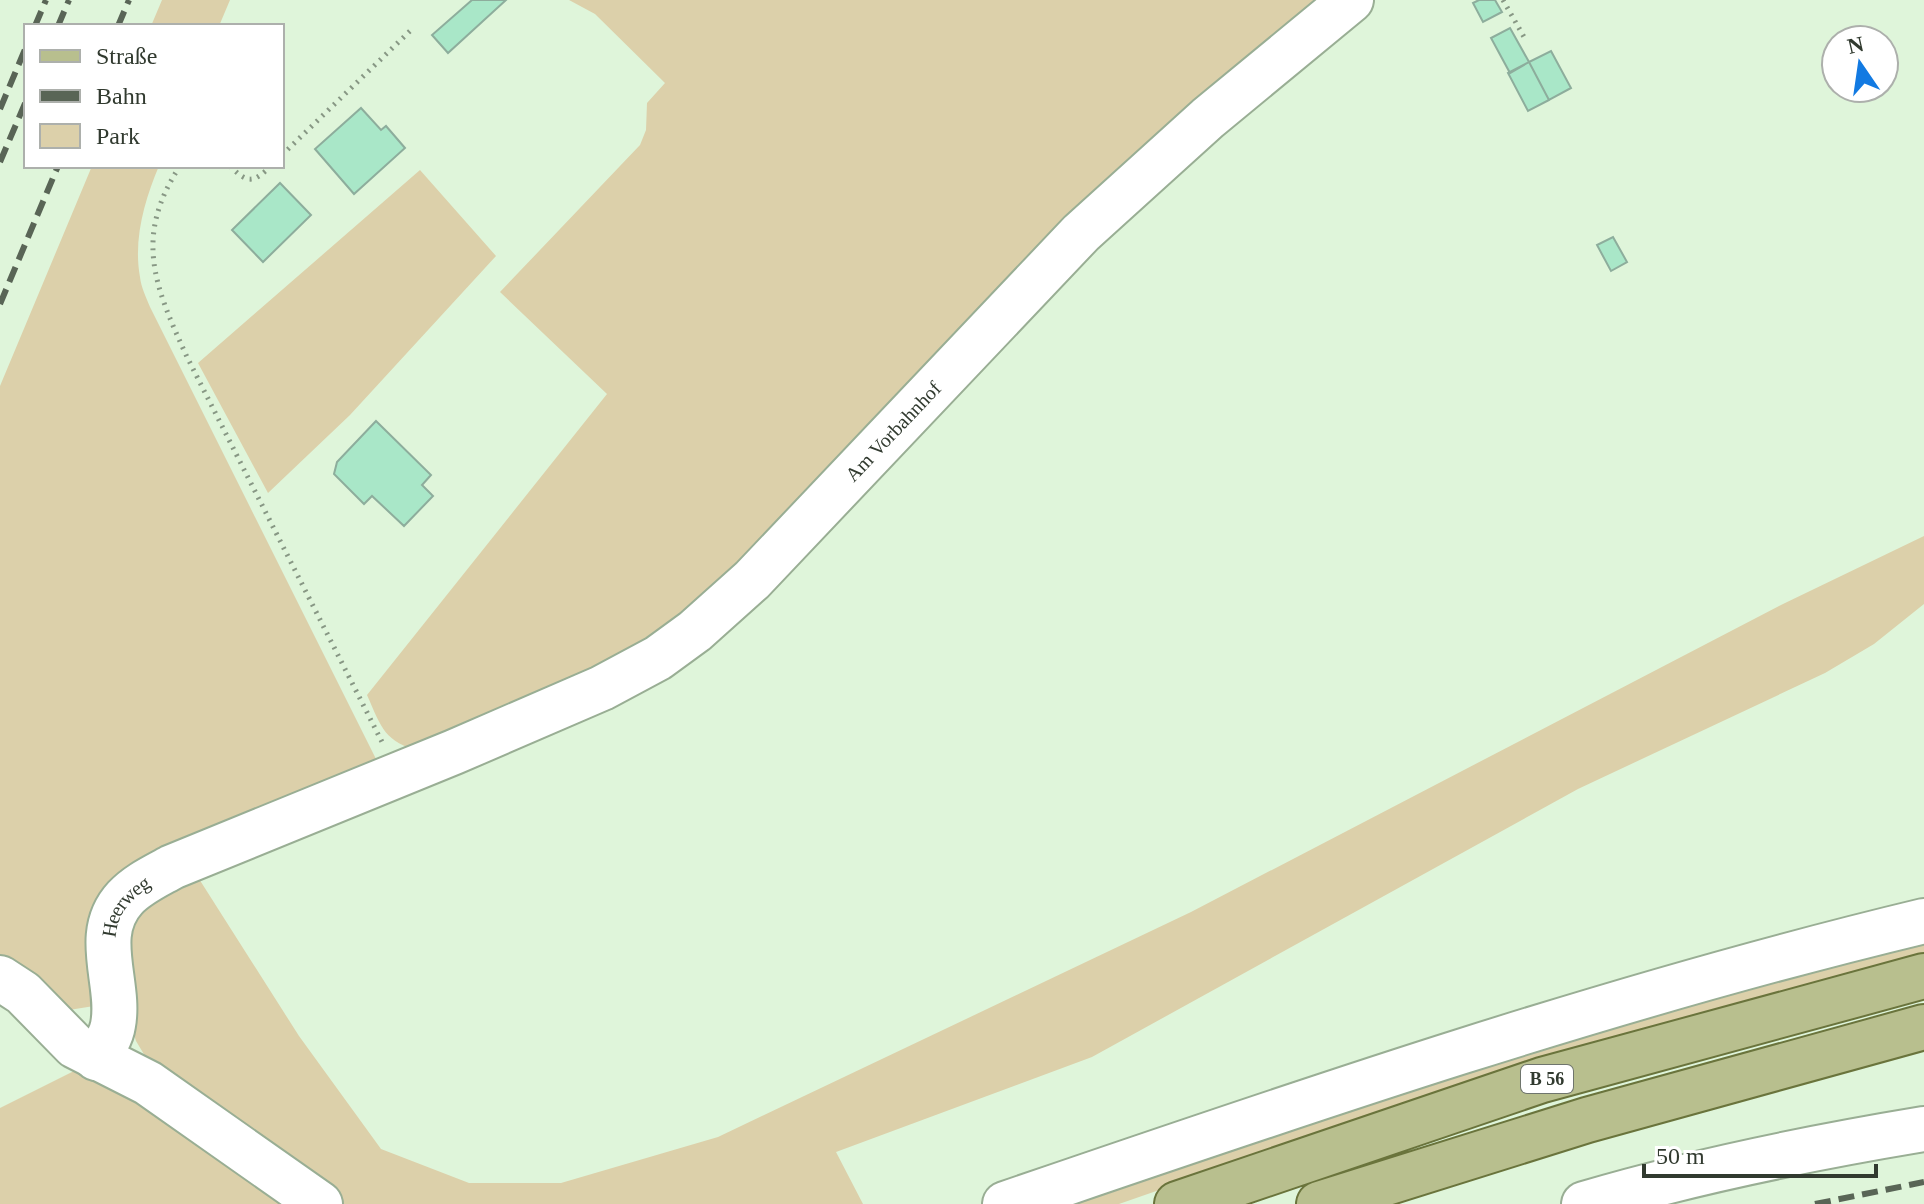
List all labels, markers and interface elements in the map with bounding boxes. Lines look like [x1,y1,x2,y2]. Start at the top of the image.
legend [24,24,284,168]
north arrow [1820,24,1900,104]
text: N [1845,31,1866,59]
text: Straße [96,43,157,69]
text: Bahn [96,83,147,109]
text: Park [96,123,140,149]
street label: Am Vorbahnhof [841,377,945,486]
street label: Heerweg [97,871,154,939]
road number: B 56 [1521,1065,1573,1093]
scale bar [1644,1128,1876,1178]
text: 50 m [1656,1143,1705,1169]

